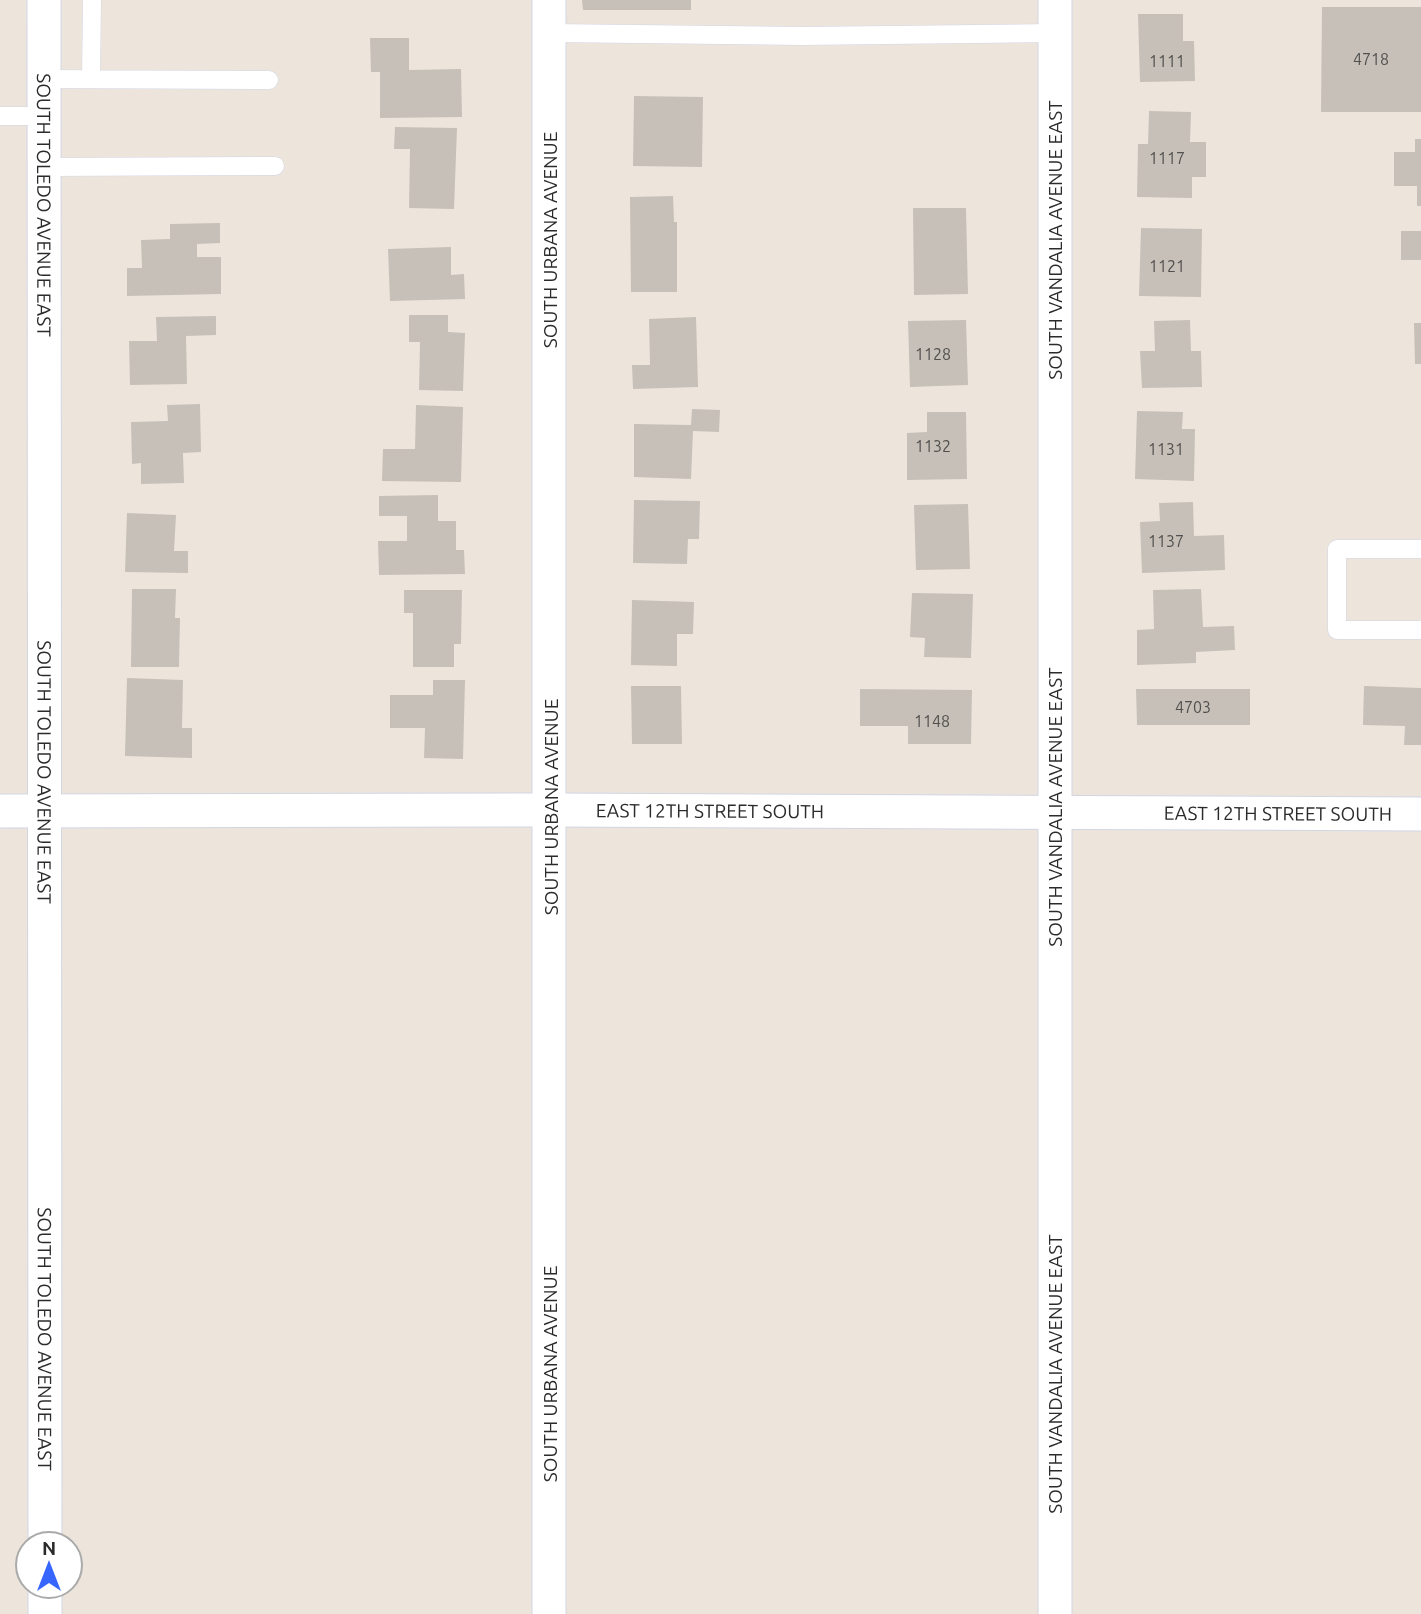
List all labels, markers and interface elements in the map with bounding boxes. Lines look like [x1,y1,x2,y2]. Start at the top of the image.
house number: 4718 [1353,50,1389,68]
house number: 1111 [1149,52,1185,70]
street label: SOUTH TOLEDO AVENUE EAST [33,73,55,337]
street label: SOUTH VANDALIA AVENUE EAST [1044,100,1066,380]
street label: SOUTH URBANA AVENUE [539,132,561,348]
house number: 1117 [1149,149,1185,167]
house number: 1121 [1149,257,1185,275]
house number: 1128 [915,345,951,363]
house number: 1132 [915,437,951,455]
house number: 1131 [1148,440,1184,458]
house number: 1137 [1148,532,1184,550]
street label: SOUTH TOLEDO AVENUE EAST [33,640,56,904]
street label: SOUTH VANDALIA AVENUE EAST [1044,667,1066,947]
house number: 4703 [1175,698,1211,716]
street label: SOUTH URBANA AVENUE [540,699,562,915]
house number: 1148 [914,712,950,730]
street label: EAST 12TH STREET SOUTH [596,799,824,822]
street label: EAST 12TH STREET SOUTH [1164,802,1392,825]
street label: SOUTH TOLEDO AVENUE EAST [34,1207,56,1471]
street label: SOUTH VANDALIA AVENUE EAST [1044,1234,1066,1514]
street label: SOUTH URBANA AVENUE [539,1266,561,1482]
north arrow [14,1530,84,1600]
text: N [42,1537,56,1559]

